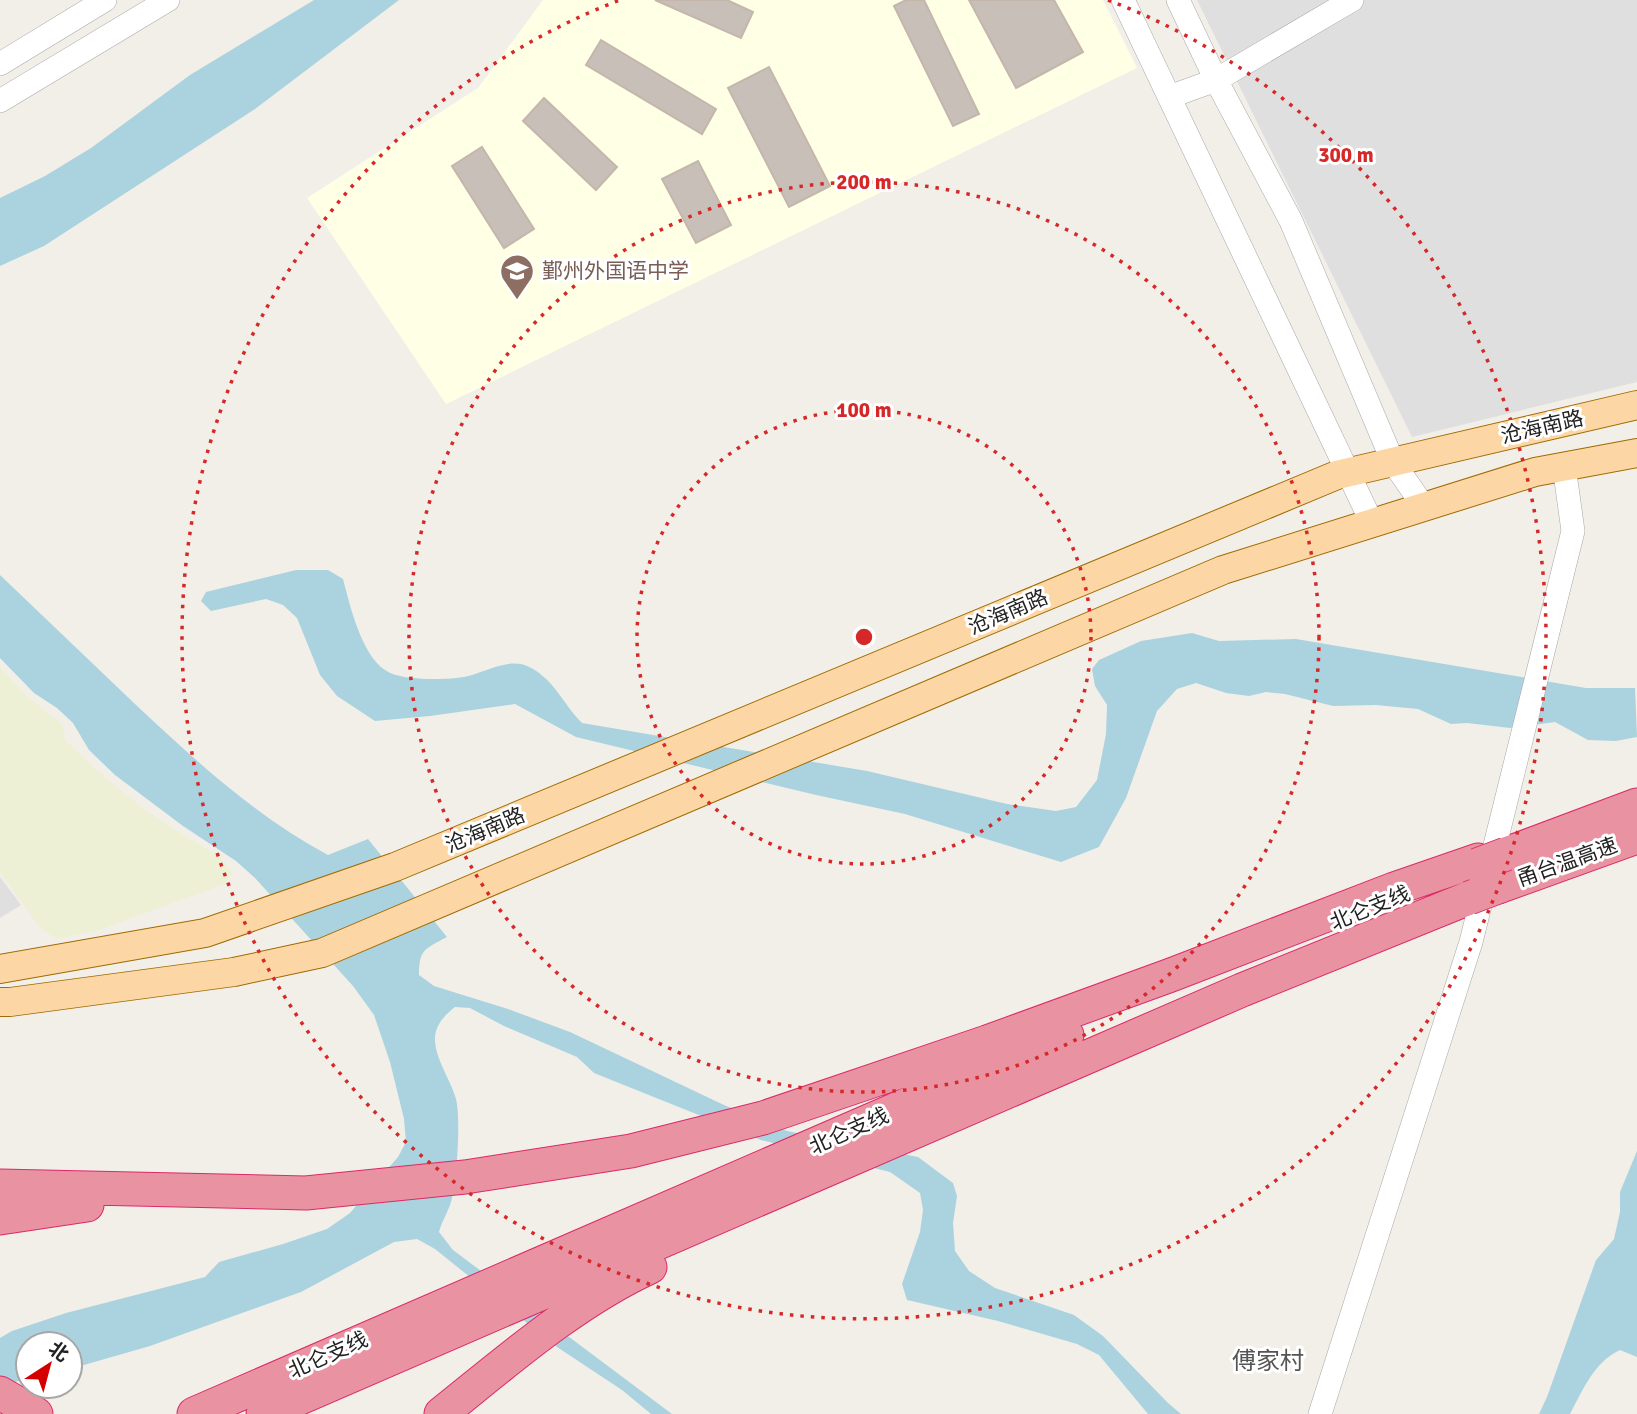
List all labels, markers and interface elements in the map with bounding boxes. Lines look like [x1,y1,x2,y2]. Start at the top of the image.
text: 300 m [1318,142,1374,168]
text: 200 m [836,169,892,195]
school or university icon: 鄞州外国语中学 [498,252,536,301]
place label: 鄞州外国语中学 [542,258,689,284]
text: 100 m [836,397,892,423]
street label: 沧海南路 [1498,405,1586,449]
street label: 沧海南路 [964,584,1052,640]
centre of rings [852,625,876,649]
street label: 沧海南路 [441,802,529,858]
street label: 甬台温高速 [1513,832,1621,892]
street label: 北仑支线 [1326,880,1414,936]
street label: 北仑支线 [805,1102,893,1160]
street label: 北仑支线 [284,1326,372,1384]
north arrow [14,1330,84,1400]
text: 北 [44,1337,73,1367]
district label: 傅家村 [1232,1346,1304,1376]

